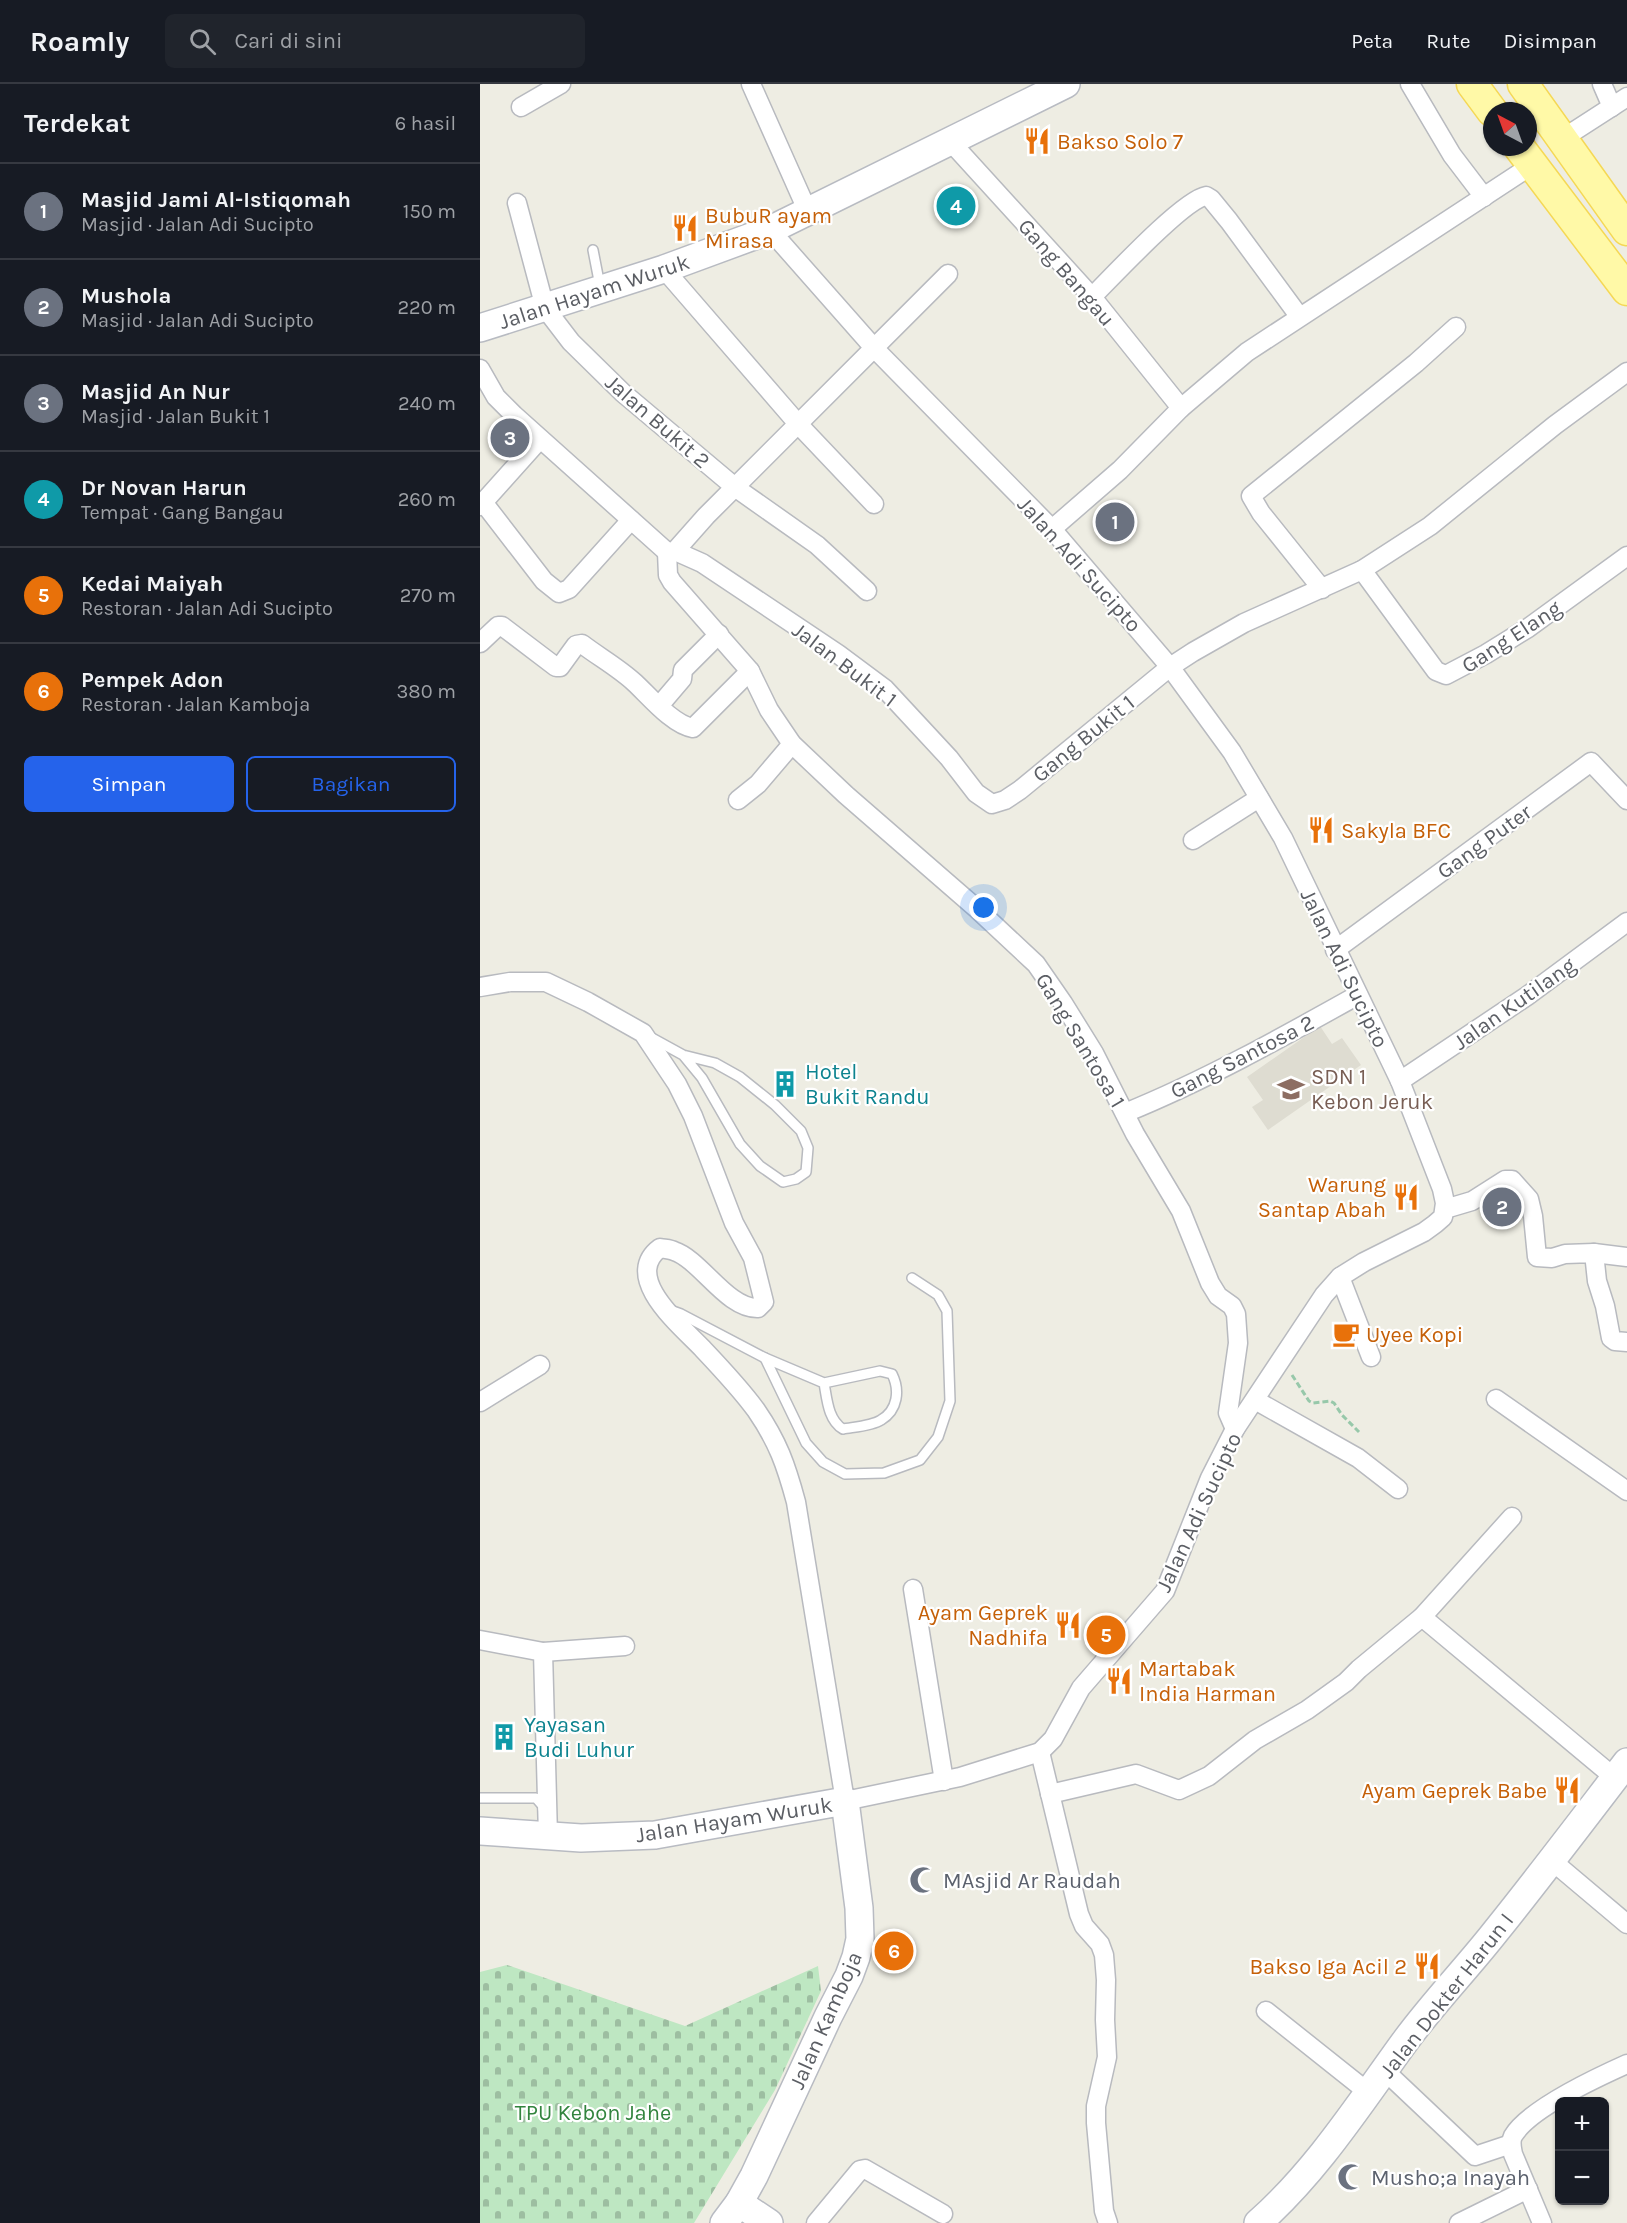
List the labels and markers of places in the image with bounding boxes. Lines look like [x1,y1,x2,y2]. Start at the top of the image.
restaurant icon: Bakso Solo 7 [1022,126,1052,156]
place label: Bakso Solo 7 [1057,129,1183,155]
pin: 4 [936,184,976,228]
place label: BubuR ayam Mirasa [705,203,832,254]
restaurant icon: BubuR ayam Mirasa [670,213,700,243]
pin: 3 [490,416,530,460]
pin: 1 [1096,500,1134,544]
restaurant icon: Sakyla BFC [1306,815,1336,845]
place label: Sakyla BFC [1341,818,1451,844]
place label: Hotel Bukit Randu [805,1059,930,1110]
place label: SDN 1 Kebon Jeruk [1311,1064,1433,1115]
building icon: Hotel Bukit Randu [770,1069,800,1099]
school or university icon: SDN 1 Kebon Jeruk [1276,1074,1306,1104]
place label: Warung Santap Abah [1258,1172,1387,1223]
restaurant icon: Warung Santap Abah [1391,1182,1421,1212]
pin: 2 [1482,1184,1522,1230]
cafe icon: Uyee Kopi [1331,1319,1361,1349]
place label: Uyee Kopi [1366,1322,1463,1348]
place label: Ayam Geprek Nadhifa [918,1600,1048,1651]
restaurant icon: Ayam Geprek Nadhifa [1053,1610,1083,1640]
pin: 5 [1086,1612,1126,1658]
place label: Martabak India Harman [1139,1656,1276,1707]
restaurant icon: Martabak India Harman [1104,1666,1134,1696]
place label: Yayasan Budi Luhur [524,1712,634,1763]
building icon: Yayasan Budi Luhur [489,1722,519,1752]
restaurant icon: Ayam Geprek Babe [1552,1775,1582,1805]
place label: Ayam Geprek Babe [1362,1778,1547,1804]
mosque icon: MAsjid Ar Raudah [908,1865,938,1895]
place label: MAsjid Ar Raudah [943,1868,1121,1894]
pin: 6 [874,1928,914,1974]
restaurant icon: Bakso Iga Acil 2 [1412,1951,1442,1981]
place label: Bakso Iga Acil 2 [1249,1954,1407,1980]
mosque icon: Musho;a Inayah [1336,2162,1366,2192]
place label: Musho;a Inayah [1371,2165,1530,2191]

